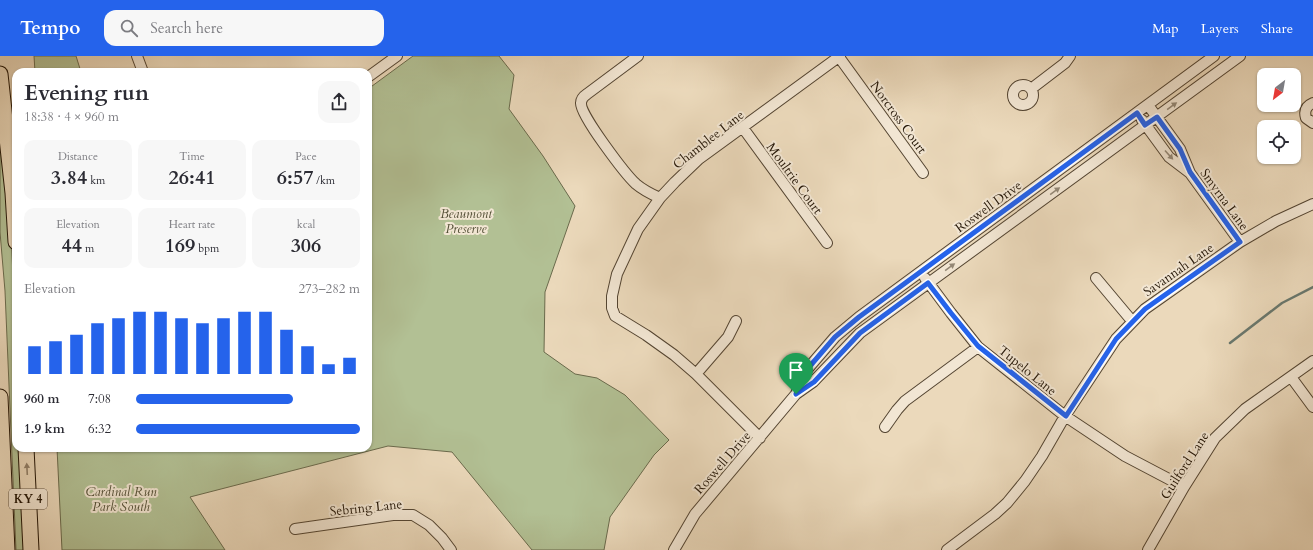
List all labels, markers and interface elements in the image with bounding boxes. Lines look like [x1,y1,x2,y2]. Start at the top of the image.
search box [104,10,384,46]
text: Tempo [20,15,80,41]
icon: search [118,17,140,39]
text: Search here [150,18,223,38]
text: Map [1152,19,1179,38]
text: Layers [1201,19,1239,38]
text: Share [1261,19,1293,38]
north arrow [1257,68,1301,112]
map controls [1257,68,1301,164]
text: Evening run [24,78,149,108]
street label: Norcross Court [866,78,931,158]
button: share [318,81,360,123]
one-way arrow [1166,102,1177,110]
street label: Chamblee Lane [669,106,748,173]
text: 18:38 · 4 × 960 m [24,108,119,126]
button: locate [1257,120,1301,164]
street label: Moultrie Court [762,139,826,218]
text: Distance [58,149,98,164]
text: Time [179,149,205,164]
text: Pace [295,149,317,164]
one-way arrow [1164,150,1173,160]
text: 3.84 [51,164,87,191]
text: 26:41 [169,164,215,191]
text: 6:57 [277,164,313,191]
street label: Smyrna Lane [1196,165,1253,234]
text: km [87,173,105,188]
text: /km [313,173,335,188]
street label: Roswell Drive [952,176,1026,237]
one-way arrow [1050,186,1061,195]
park label: Beaumont Preserve [440,205,492,238]
text: Elevation [56,217,100,232]
text: Heart rate [169,217,215,232]
text: kcal [297,217,315,232]
text: 44 [62,232,82,259]
text: 169 [165,232,195,259]
text: 306 [291,232,321,259]
street label: Savannah Lane [1140,239,1217,301]
text: m [82,241,94,256]
text: bpm [195,241,219,256]
one-way arrow [945,263,955,271]
text: Elevation [24,280,76,298]
text: 273–282 m [298,280,360,298]
street label: Tupelo Lane [994,342,1060,400]
pin [779,353,813,394]
icon: arrive [785,359,807,381]
text: 960 m [24,390,59,408]
text: 7:08 [88,390,111,408]
text: 1.9 km [24,420,65,438]
text: 6:32 [88,420,111,438]
street label: Roswell Drive [690,427,755,498]
street label: Guilford Lane [1156,428,1213,503]
one-way arrow [24,462,30,475]
park label: Cardinal Run Park South [85,483,157,516]
road number: KY 4 [9,489,47,509]
street label: Sebring Lane [329,495,403,521]

